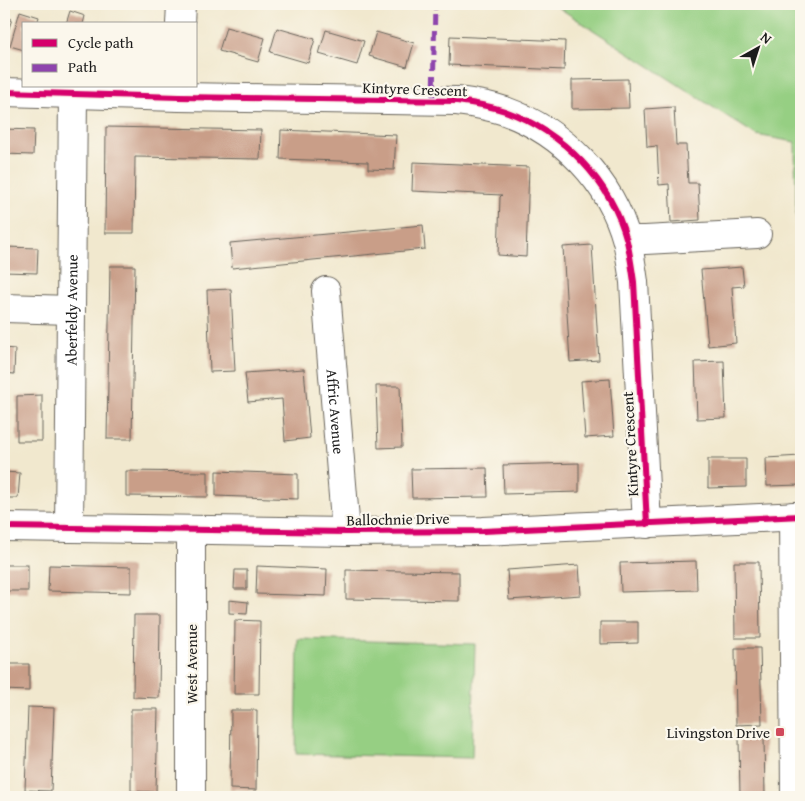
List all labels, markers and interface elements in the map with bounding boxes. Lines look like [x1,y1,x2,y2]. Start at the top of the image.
legend [22,22,198,88]
north arrow [732,22,782,72]
text: N [756,27,777,49]
text: Cycle path [68,32,134,53]
text: Path [68,56,97,77]
street label: Kintyre Crescent [362,77,469,101]
street label: Aberfeldy Avenue [60,254,82,366]
street label: Affric Avenue [322,368,350,455]
street label: Kintyre Crescent [617,390,643,497]
street label: Ballochnie Drive [346,508,450,530]
street label: West Avenue [181,624,202,704]
place label: Livingston Drive [667,722,770,743]
marker: Livingston Drive [774,726,786,738]

